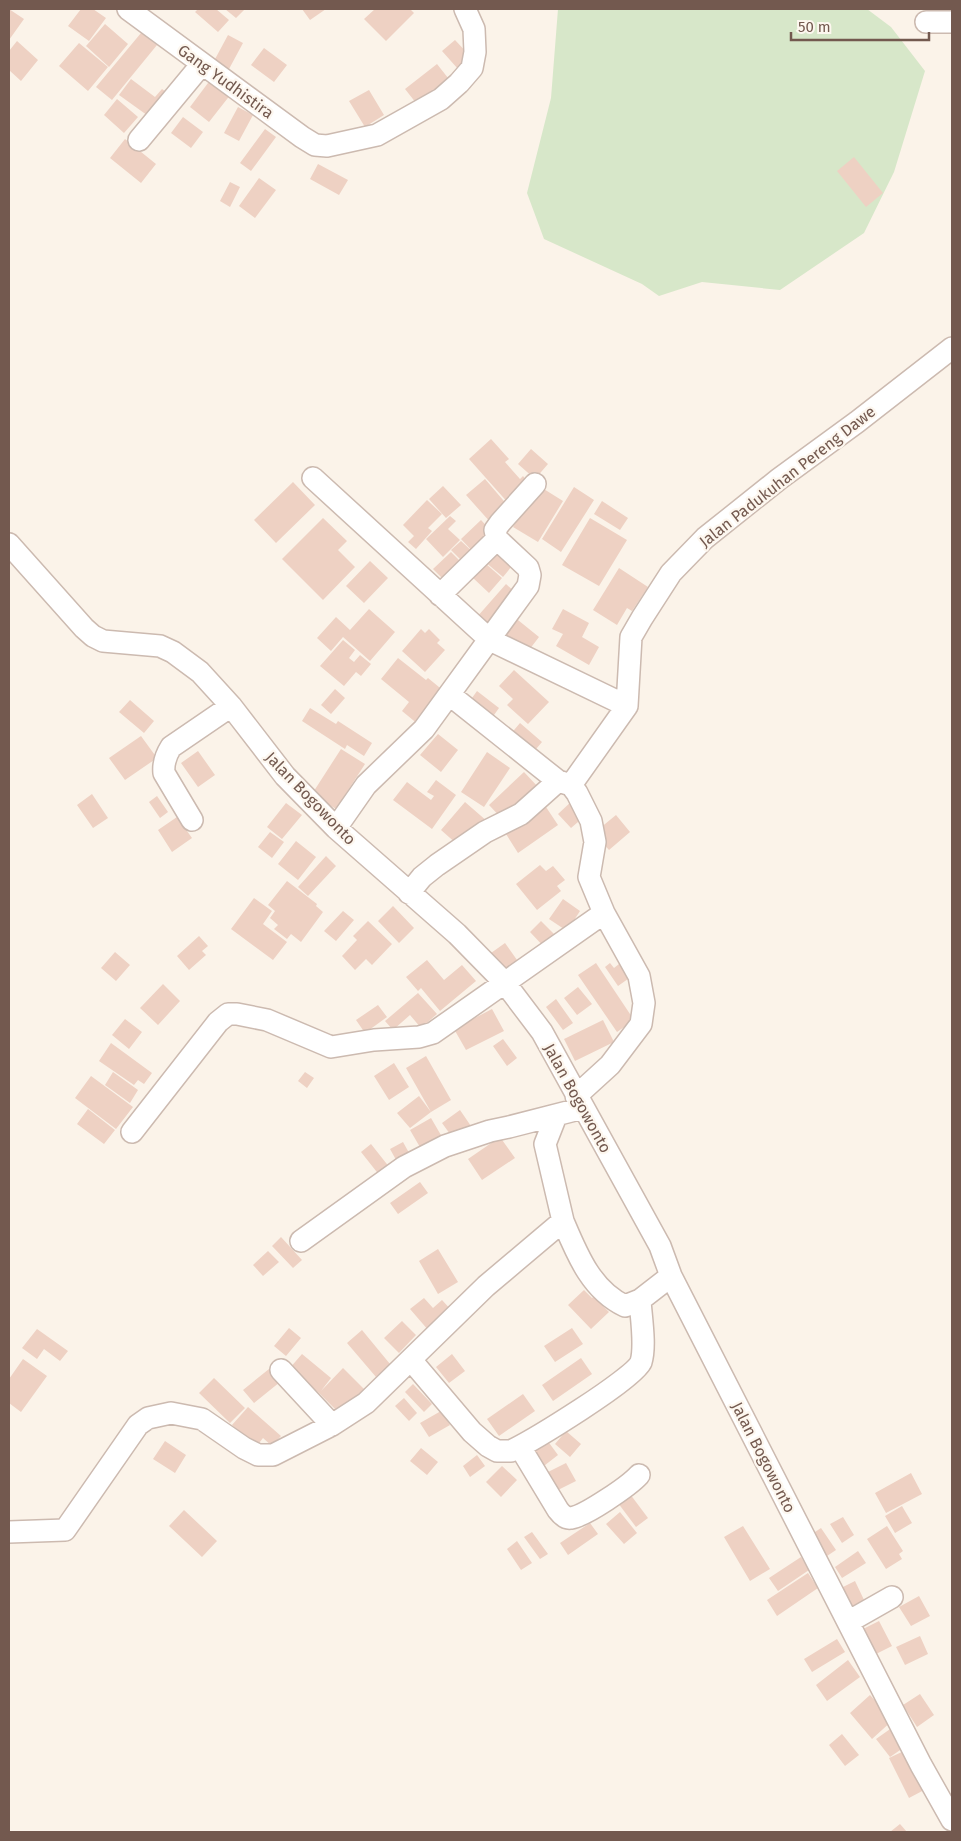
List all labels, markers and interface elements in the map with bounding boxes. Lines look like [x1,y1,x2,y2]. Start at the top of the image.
scale bar [791,10,928,42]
text: 50 m [798,18,831,36]
street label: Gang Yudhistira [174,40,277,122]
street label: Jalan Padukuhan Pereng Dawe [695,402,879,551]
street label: Jalan Bogowonto [261,748,360,849]
street label: Jalan Bogowonto [540,1040,615,1156]
street label: Jalan Bogowonto [727,1399,800,1516]

